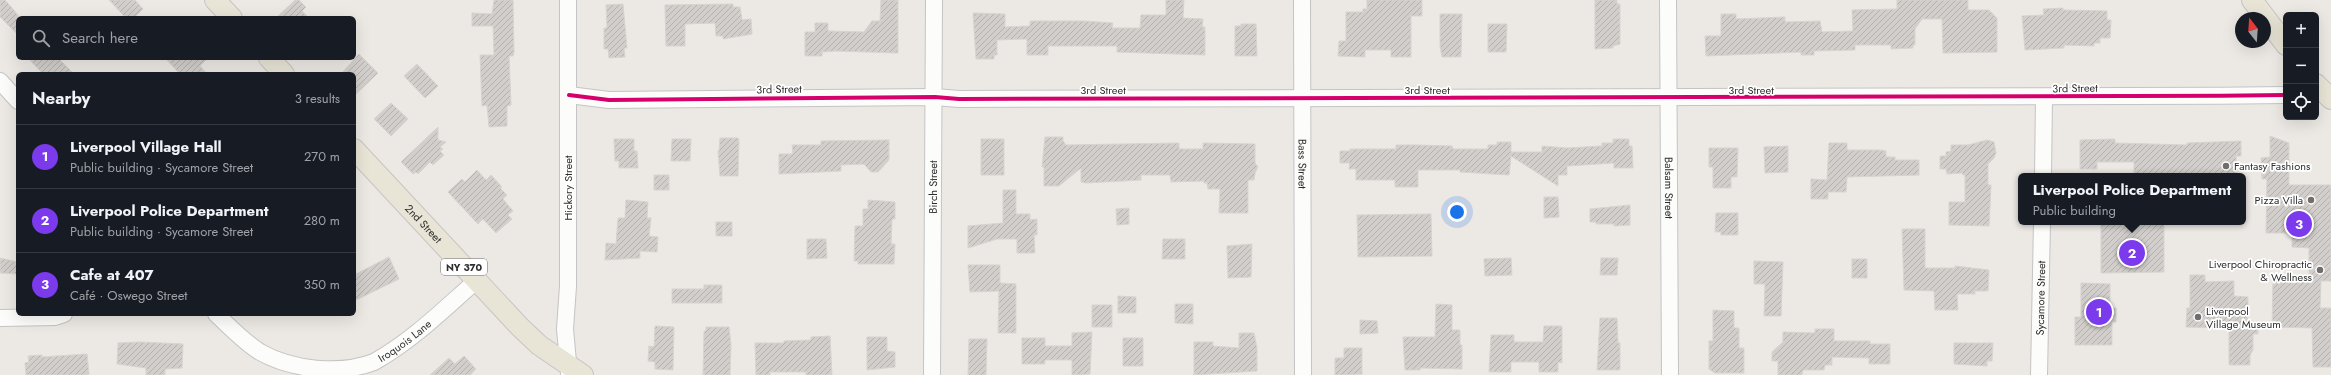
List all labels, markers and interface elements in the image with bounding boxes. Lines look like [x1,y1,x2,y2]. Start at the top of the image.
north arrow [2235,12,2271,48]
map controls [2283,12,2319,120]
button: + [2283,12,2319,48]
search box [16,16,356,60]
icon: search [30,27,52,49]
text: Search here [62,27,138,49]
button: − [2283,48,2319,84]
street label: 3rd Street [2052,80,2098,96]
street label: 3rd Street [756,81,802,97]
street label: 3rd Street [1080,82,1126,98]
street label: 3rd Street [1404,82,1450,98]
street label: 3rd Street [1728,82,1774,98]
button: locate [2283,84,2319,120]
text: Nearby [32,86,90,110]
text: 3 results [295,89,340,108]
text: Liverpool Village Hall [70,136,222,158]
street label: Bass Street [1294,139,1311,189]
text: 1 [42,147,48,166]
text: 270 m [304,147,340,166]
street label: Hickory Street [560,155,576,221]
street label: Balsam Street [1661,157,1677,219]
text: Public building · Sycamore Street [70,158,253,177]
place label: Fantasy Fashions [2234,158,2311,174]
street label: Birch Street [925,160,941,214]
marker: Fantasy Fashions [2221,161,2231,171]
popup [2018,173,2246,225]
text: Liverpool Police Department [2033,179,2231,201]
place label: Pizza Villa [2255,192,2303,208]
marker: Pizza Villa [2306,195,2316,205]
text: Liverpool Police Department [70,200,269,222]
street label: 2nd Street [401,201,446,247]
text: Public building [2033,201,2116,220]
your location [1447,202,1467,222]
pin: 3 [2286,209,2312,239]
text: 2 [41,211,49,230]
text: 280 m [304,211,340,230]
text: Public building · Sycamore Street [70,222,253,241]
pin: 2 [2119,238,2145,268]
place label: Liverpool Chiropractic & Wellness [2209,256,2313,285]
road number: NY 370 [441,259,487,275]
street label: Sycamore Street [2032,260,2049,336]
text: Cafe at 407 [70,264,154,286]
marker: Liverpool Chiropractic & Wellness [2315,265,2325,275]
text: 3 [41,275,49,294]
text: 350 m [304,275,340,294]
text: Café · Oswego Street [70,286,187,305]
pin: 1 [2086,297,2112,327]
place label: Liverpool Village Museum [2206,303,2281,332]
marker: Liverpool Village Museum [2193,312,2203,322]
street label: Iroquois Lane [375,316,435,366]

